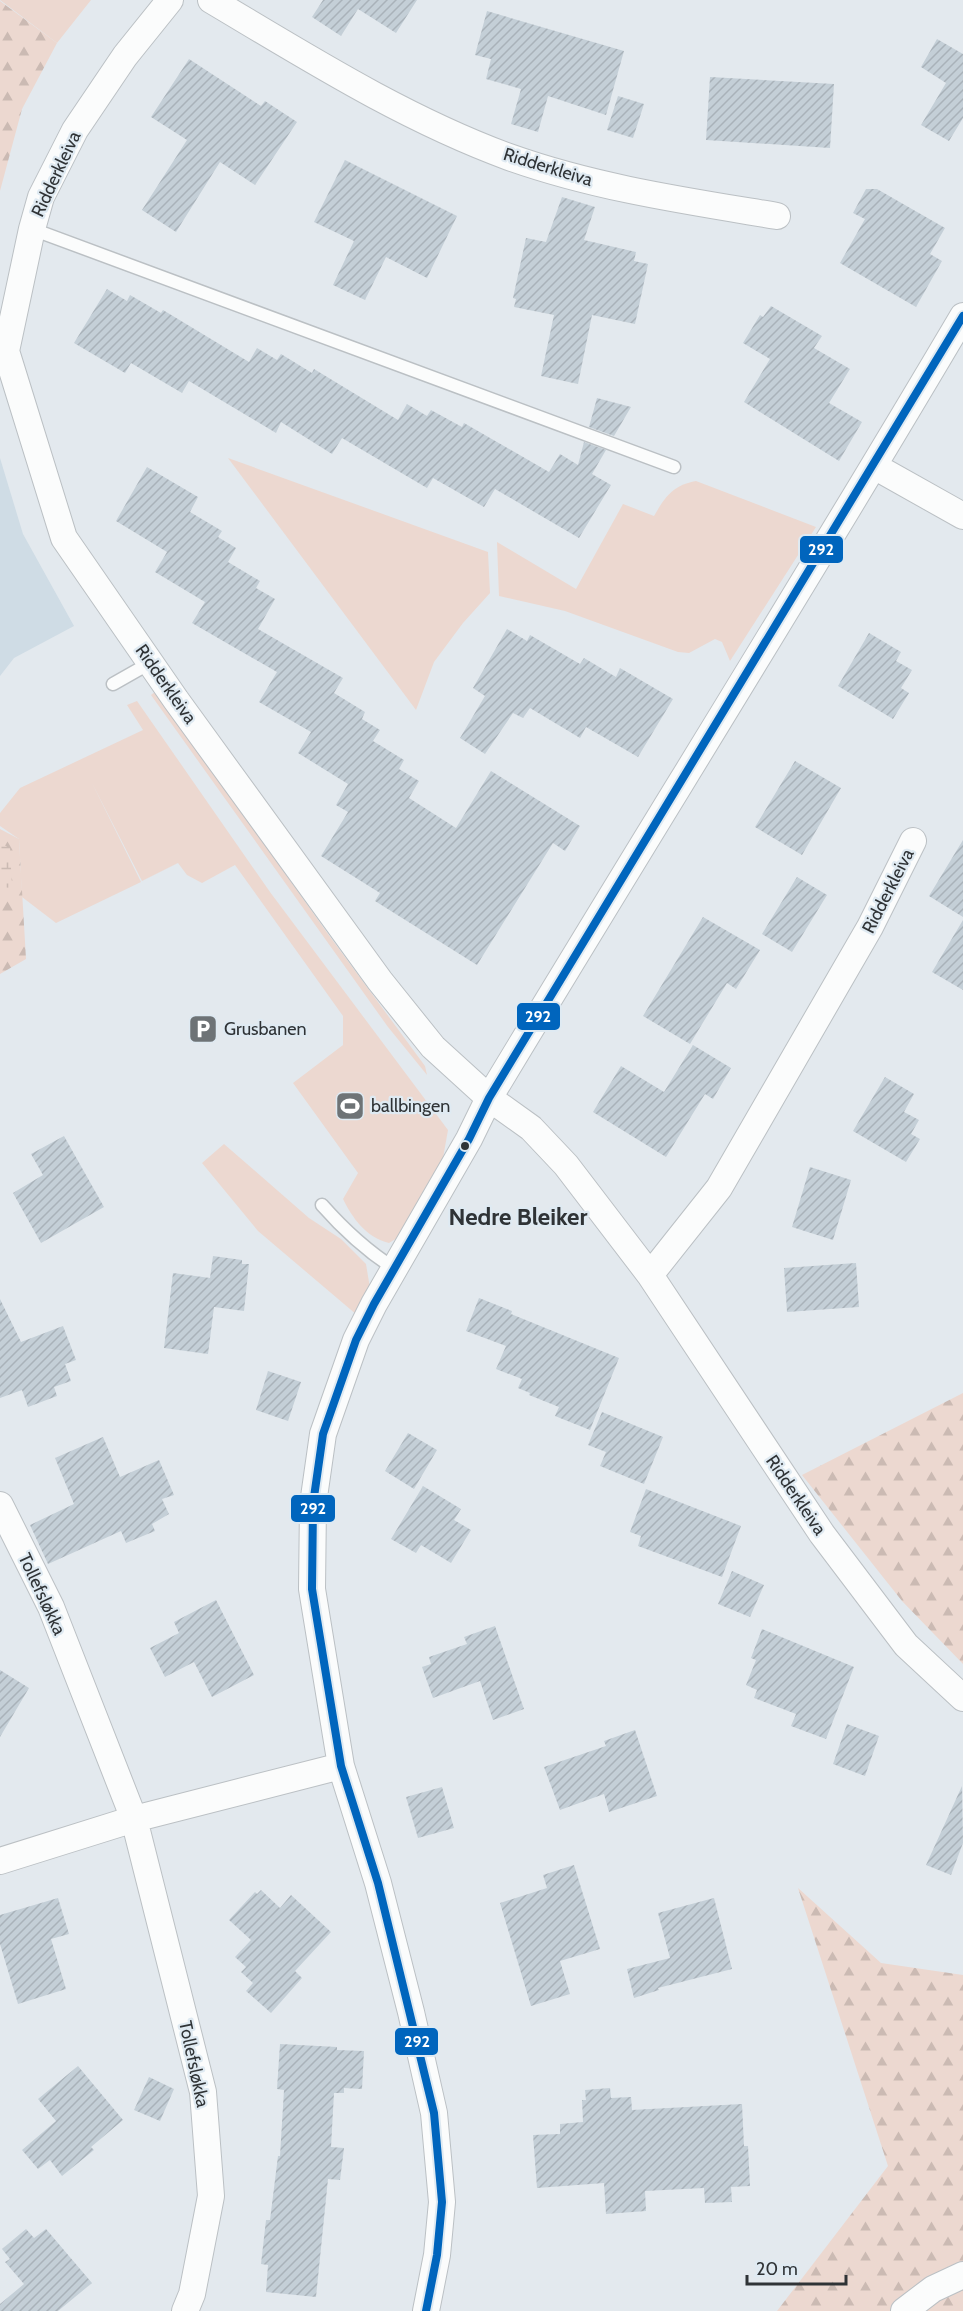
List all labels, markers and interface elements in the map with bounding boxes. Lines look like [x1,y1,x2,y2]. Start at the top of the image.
street label: Ridderkleiva [27,127,86,220]
street label: Ridderkleiva [501,143,596,191]
line badge: 292 [799,535,844,564]
text: 292 [808,540,834,559]
street label: Ridderkleiva [131,640,202,728]
street label: Ridderkleiva [857,845,919,937]
line badge: 292 [516,1002,561,1031]
text: 292 [525,1007,551,1026]
parking icon: Grusbanen [187,1013,219,1045]
place label: Grusbanen [224,1018,307,1040]
sports icon: ballbingen [334,1090,366,1122]
place label: ballbingen [371,1095,450,1117]
unlabelled marker [459,1140,471,1152]
district label: Nedre Bleiker [449,1202,587,1231]
street label: Ridderkleiva [761,1451,831,1540]
line badge: 292 [290,1494,336,1523]
text: 292 [300,1499,326,1518]
street label: Tollefsløkka [13,1550,71,1639]
street label: Tollefsløkka [174,2019,214,2110]
line badge: 292 [394,2027,439,2056]
text: 292 [404,2032,430,2051]
scale bar [747,2248,846,2286]
text: 20 m [756,2258,798,2280]

